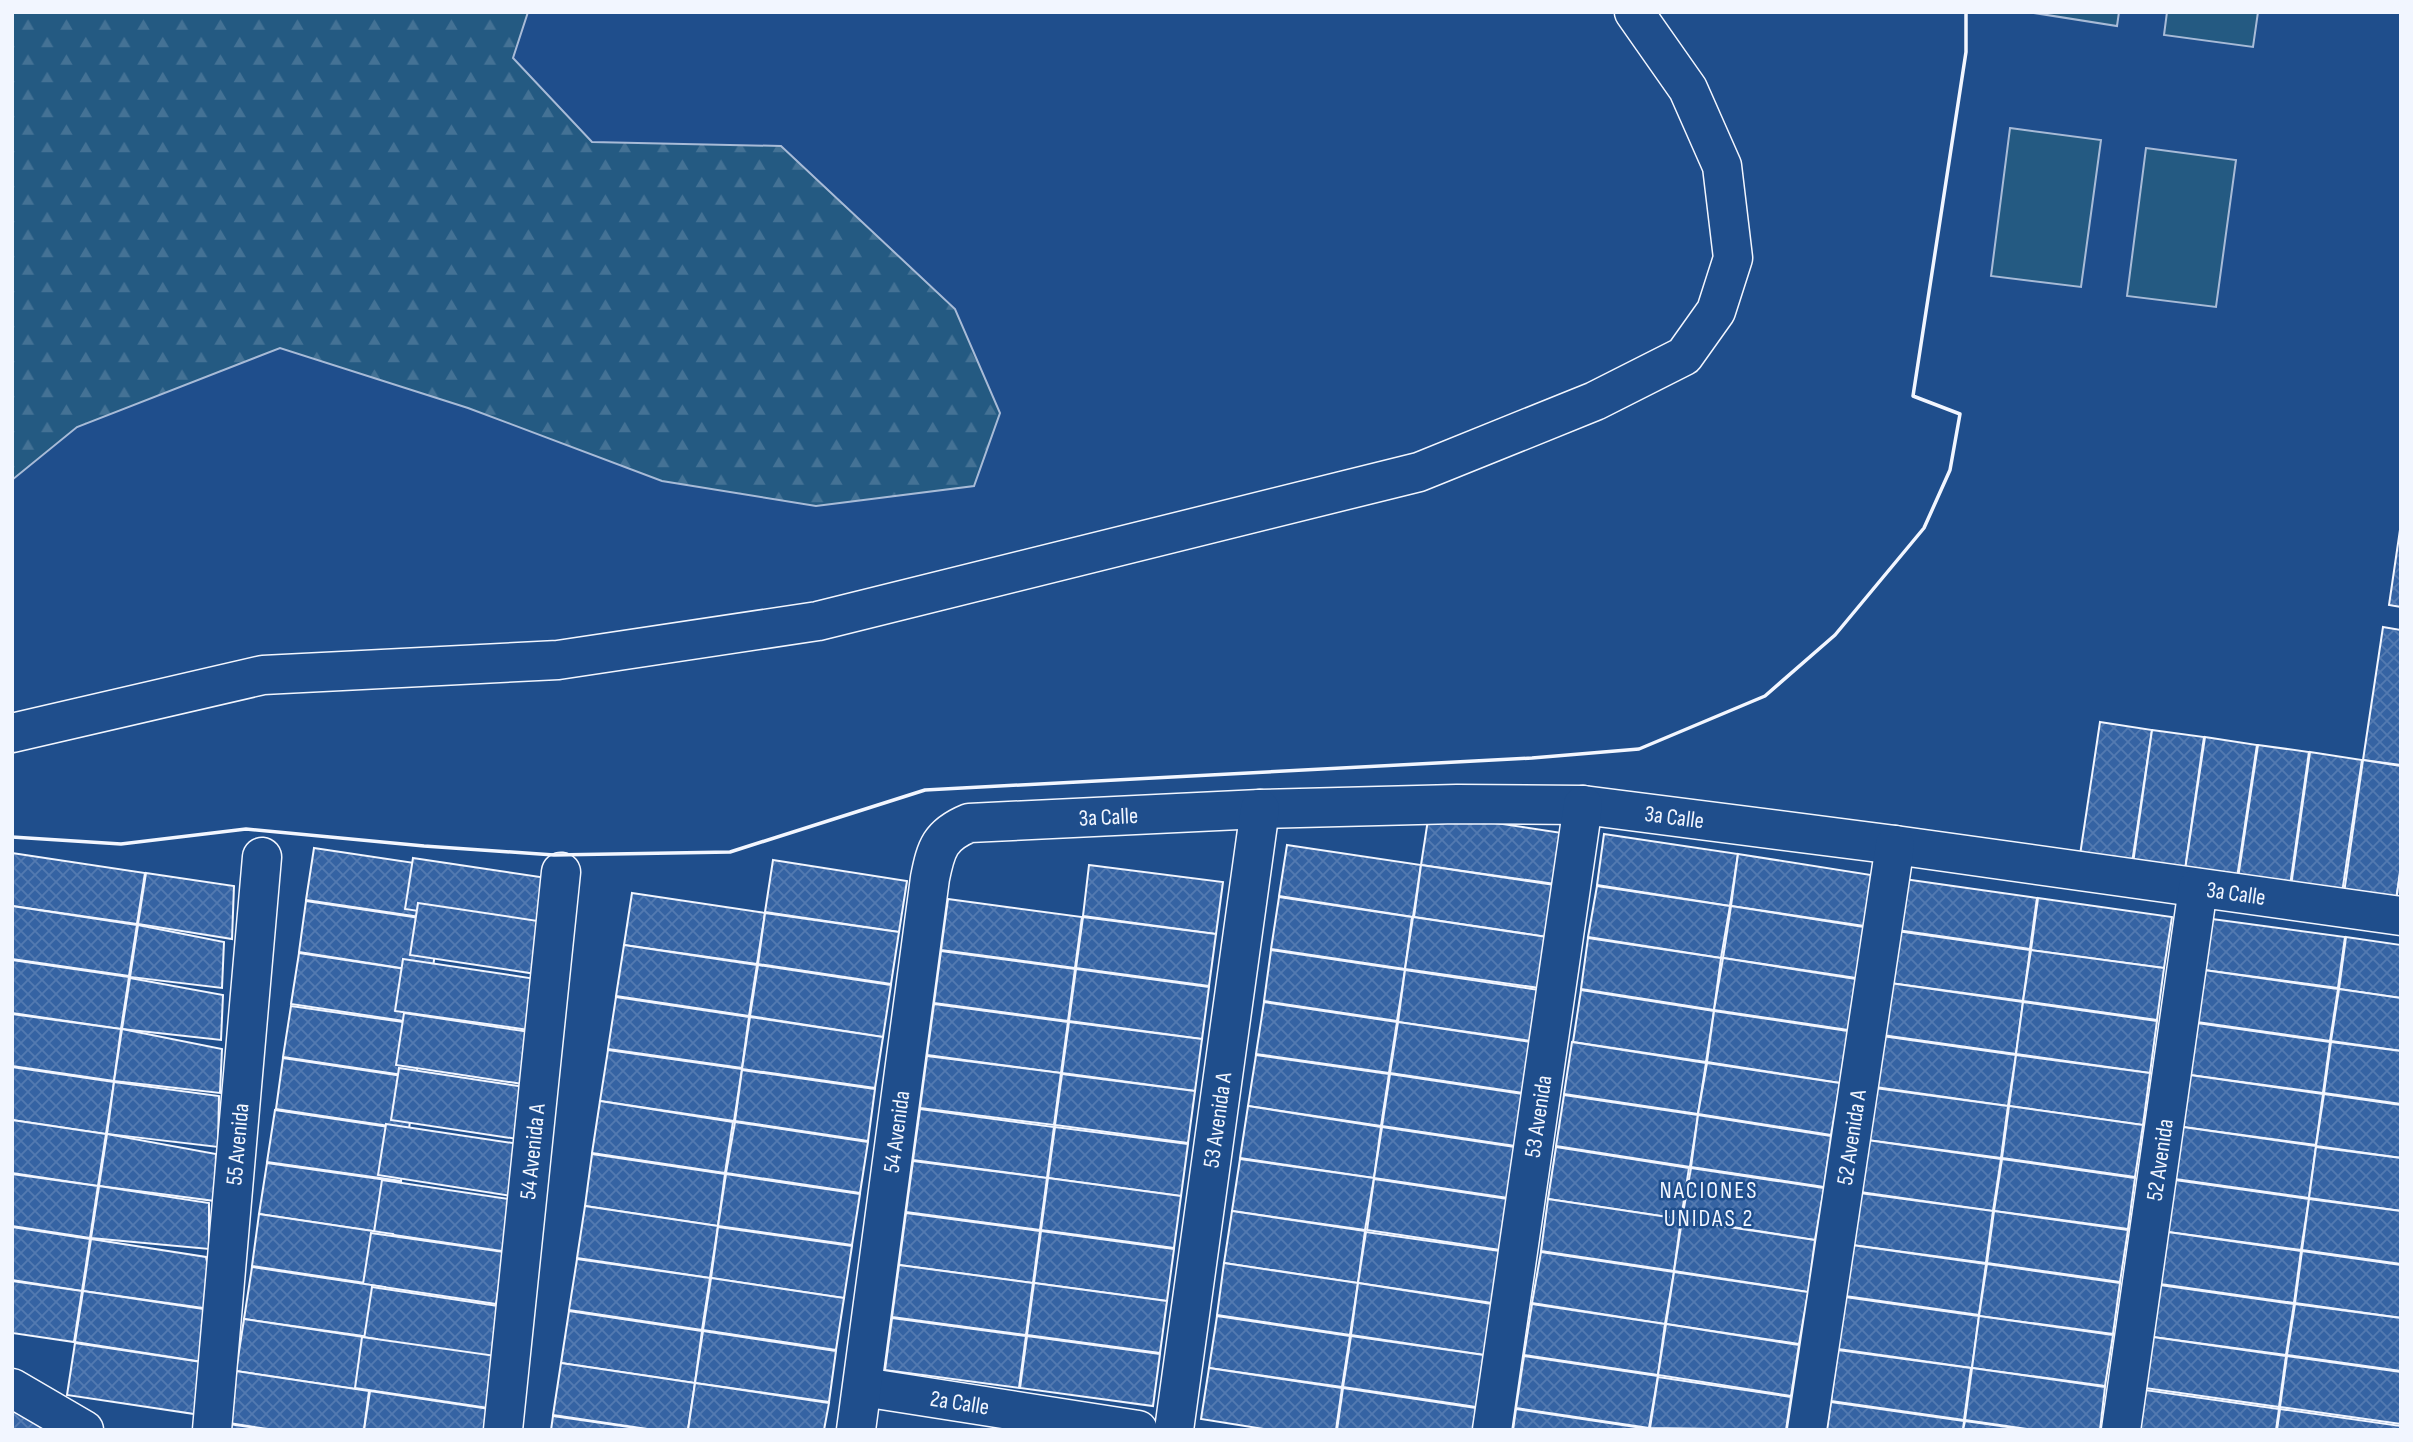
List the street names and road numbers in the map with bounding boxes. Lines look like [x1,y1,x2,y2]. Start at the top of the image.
street label: 3a Calle [1643,800,1706,835]
street label: 3a Calle [1078,802,1139,833]
street label: 3a Calle [2205,876,2267,912]
street label: 53 Avenida A [1197,1070,1238,1170]
street label: 53 Avenida [1519,1074,1558,1159]
street label: 52 Avenida A [1831,1088,1873,1187]
street label: 54 Avenida [878,1089,916,1175]
street label: 55 Avenida [220,1102,255,1186]
street label: 54 Avenida A [514,1102,552,1201]
street label: 52 Avenida [2141,1117,2180,1203]
street label: 2a Calle [928,1385,991,1422]

